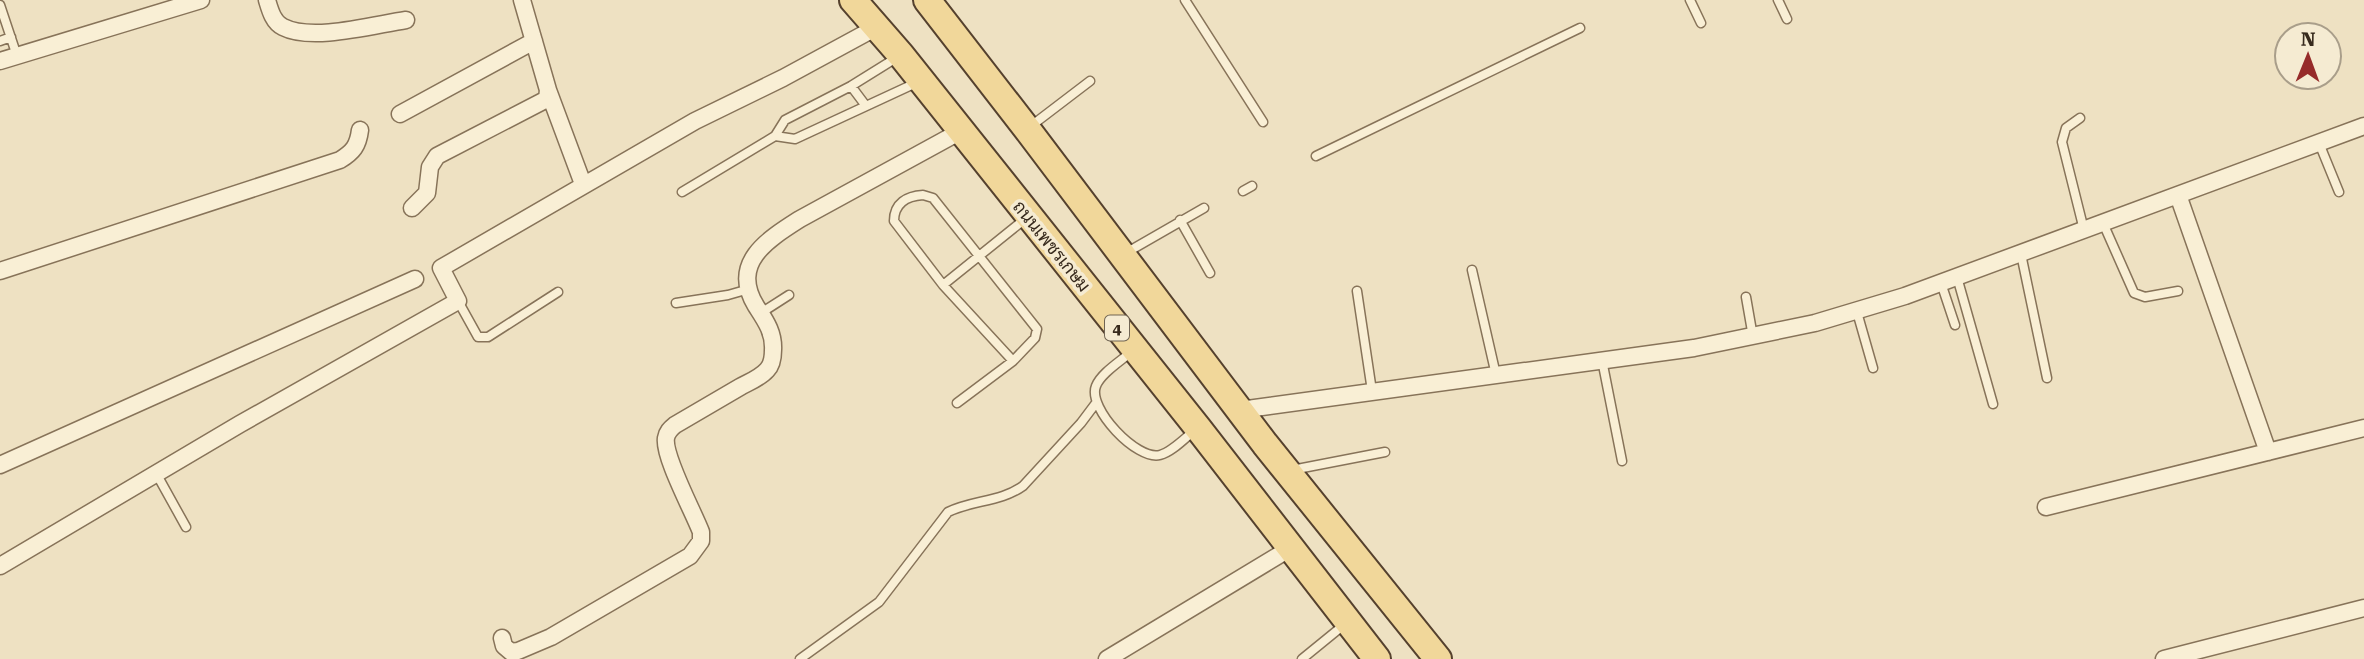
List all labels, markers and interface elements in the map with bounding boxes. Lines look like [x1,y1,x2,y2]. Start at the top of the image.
north arrow [2273,21,2343,91]
text: N [2301,28,2316,51]
street label: ถนนเพชรเกษม [1009,196,1095,296]
road number: 4 [1105,316,1129,340]

